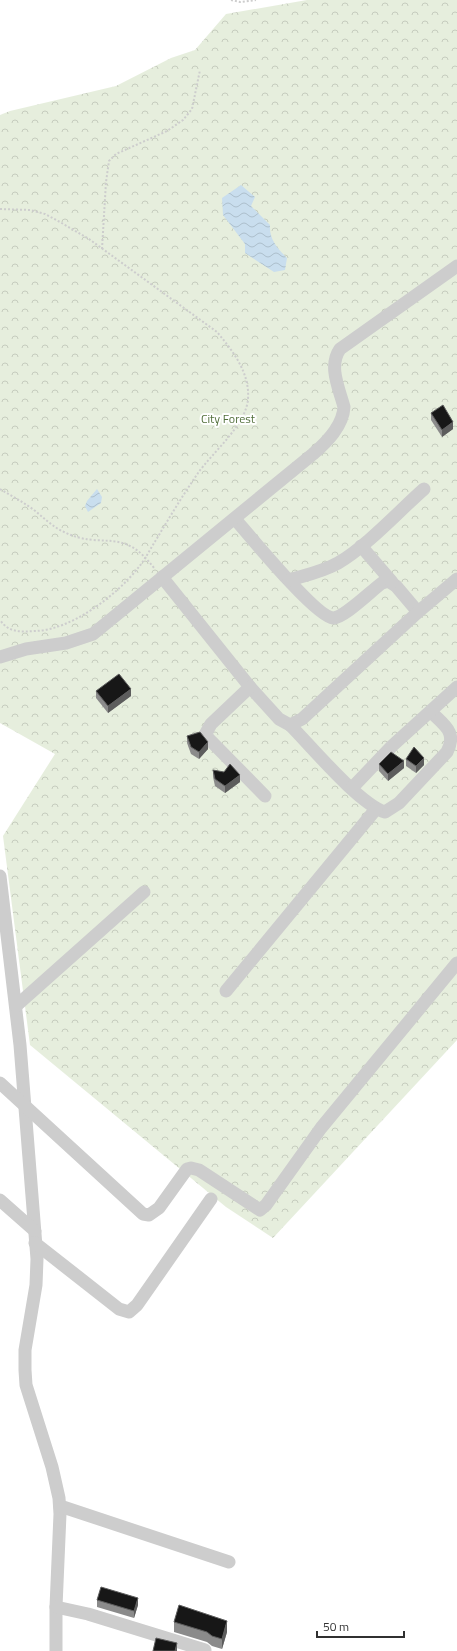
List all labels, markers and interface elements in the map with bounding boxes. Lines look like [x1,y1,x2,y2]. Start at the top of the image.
park label: City Forest [201,409,256,428]
scale bar [317,1613,404,1639]
text: 50 m [323,1617,349,1636]

